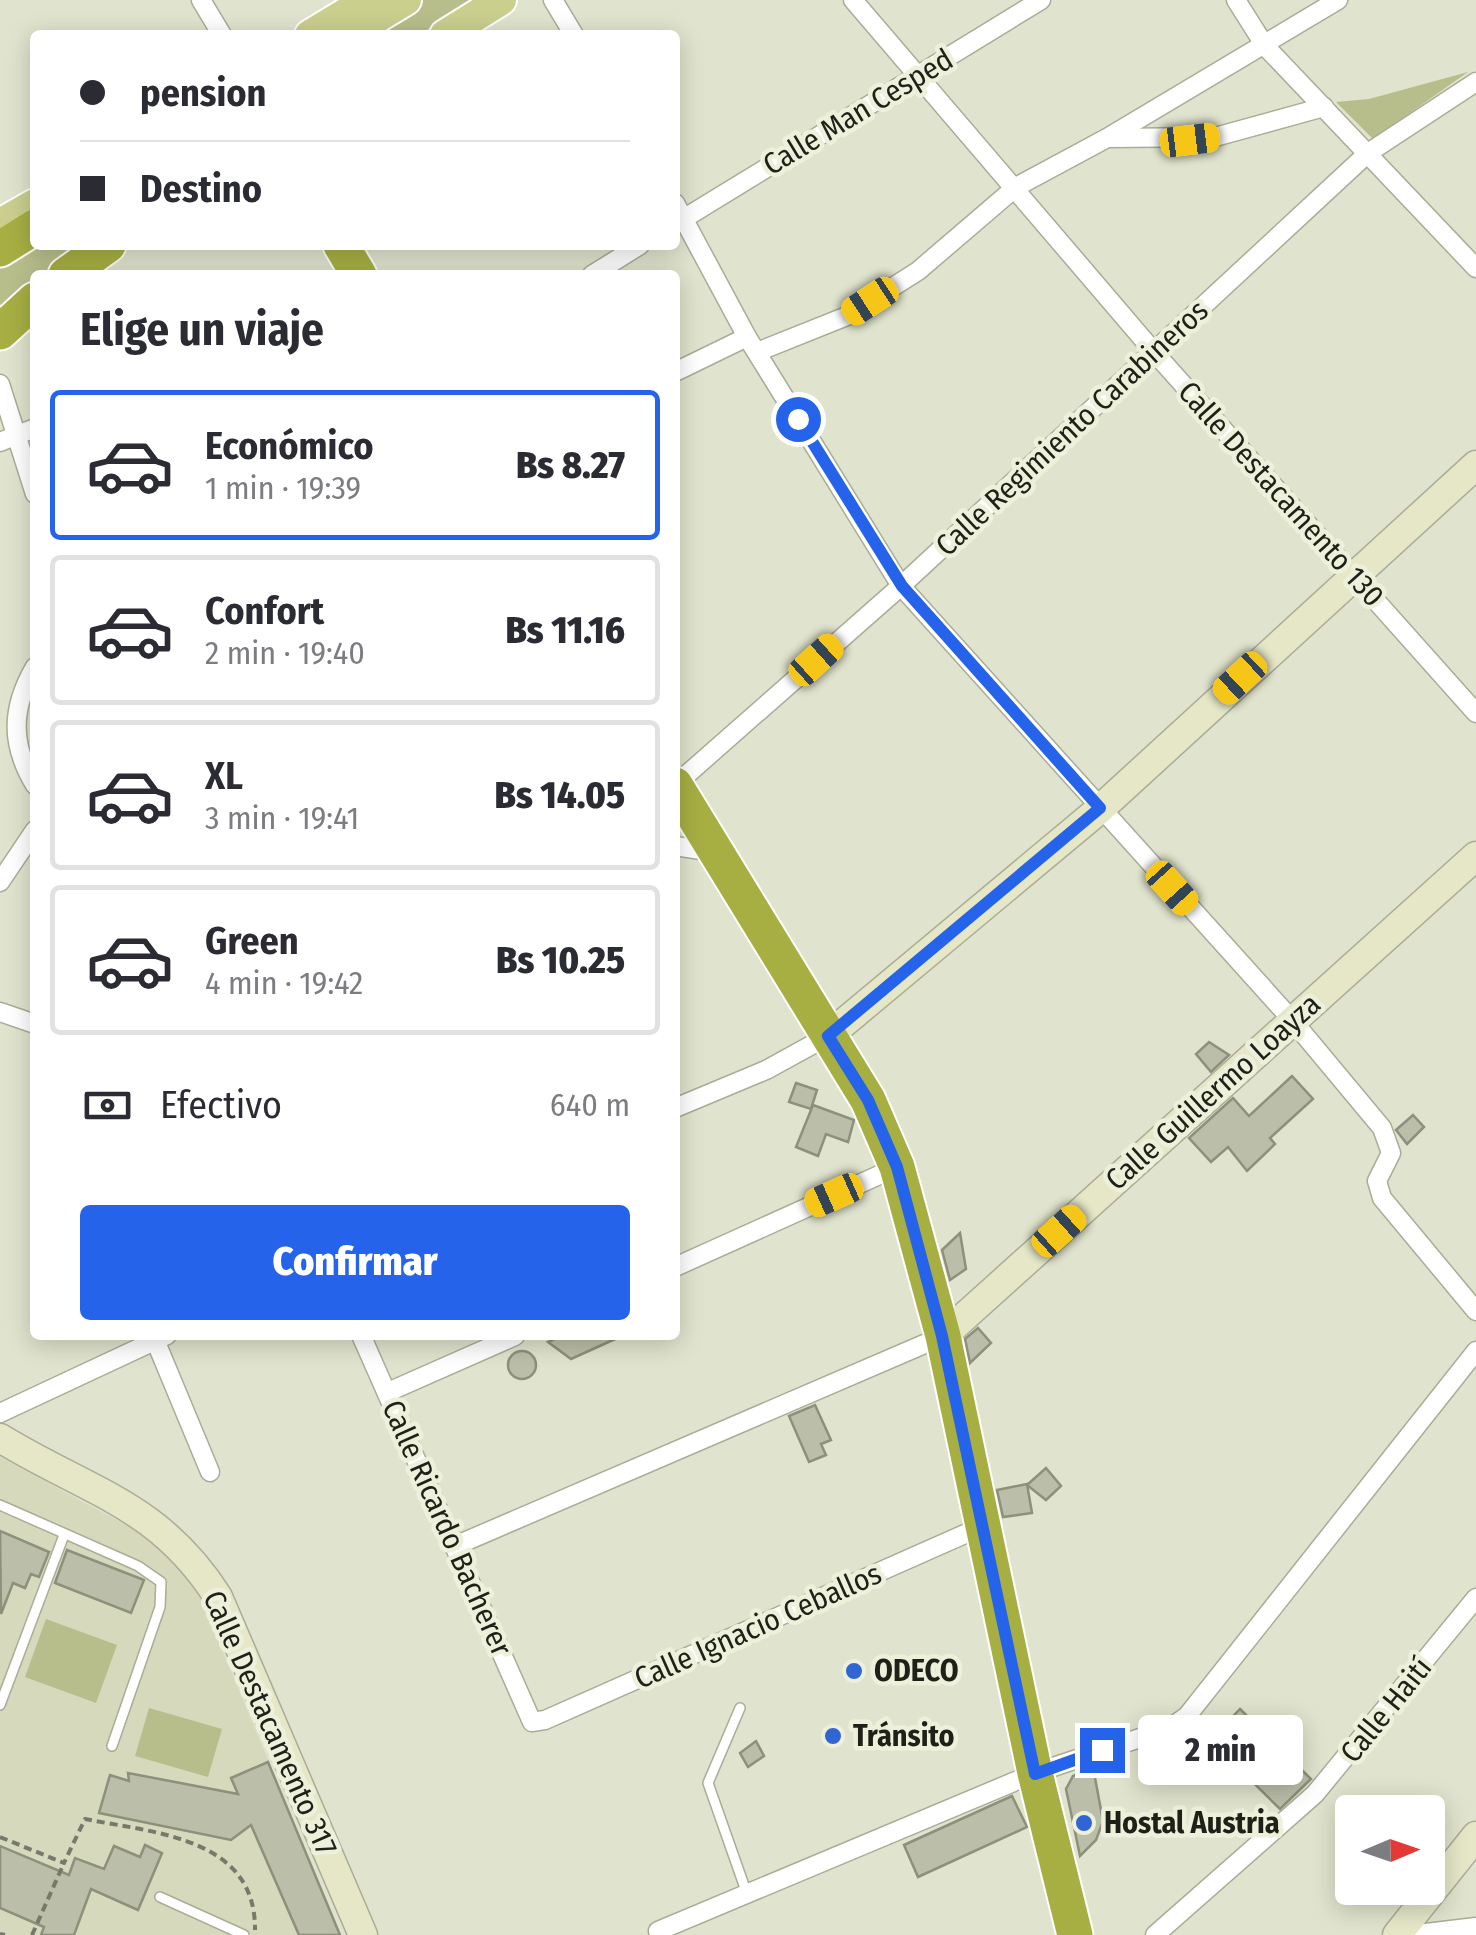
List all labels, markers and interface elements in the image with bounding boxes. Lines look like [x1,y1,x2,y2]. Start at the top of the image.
street label: Calle Man Cesped [757,41,959,183]
text: pension [140,70,267,116]
car [1158,121,1222,159]
text: Destino [140,166,262,212]
car [837,272,903,330]
street label: Calle Regimiento Carabineros [928,292,1216,564]
text: Elige un viaje [80,303,324,357]
street label: Calle Destacamento 130 [1171,374,1391,614]
route start [776,397,821,442]
icon: car [85,420,175,510]
text: Económico [205,423,374,469]
text: Bs 8.27 [516,442,625,488]
text: 1 min · 19:39 [205,469,361,507]
icon: car [85,585,175,675]
text: Confort [205,588,324,634]
text: Bs 11.16 [505,607,625,653]
car [784,629,848,691]
text: 2 min · 19:40 [205,634,365,672]
car [1208,647,1272,709]
icon: car [85,750,175,840]
text: XL [205,753,243,799]
text: Bs 14.05 [495,772,625,818]
text: 3 min · 19:41 [205,799,359,837]
car [1141,856,1203,920]
icon: car [85,915,175,1005]
text: Green [205,918,299,964]
text: Bs 10.25 [496,937,625,983]
text: 4 min · 19:42 [205,964,363,1002]
street label: Calle Guillermo Loayza [1098,986,1328,1198]
icon: cash [80,1078,135,1133]
text: Efectivo [160,1082,282,1128]
text: 640 m [550,1086,630,1124]
car [800,1169,868,1221]
car [1027,1200,1091,1262]
button: Confirmar [80,1205,630,1320]
street label: Calle Ricardo Bacherer [374,1395,520,1662]
street label: Calle Ignacio Ceballos [629,1555,887,1697]
street label: Calle Destacamento 317 [195,1585,345,1861]
street label: Calle Haití [1333,1650,1439,1770]
place label: ODECO [874,1653,959,1689]
marker: ODECO [843,1660,865,1682]
callout: 2 min [1137,1715,1302,1785]
place label: Tránsito [853,1718,955,1754]
marker: Tránsito [822,1725,844,1747]
route end [1080,1728,1125,1773]
text: 2 min [1185,1731,1256,1769]
north arrow [1335,1795,1445,1905]
map controls [1335,1795,1445,1905]
place label: Hostal Austria [1104,1805,1280,1841]
marker: Hostal Austria [1073,1812,1095,1834]

